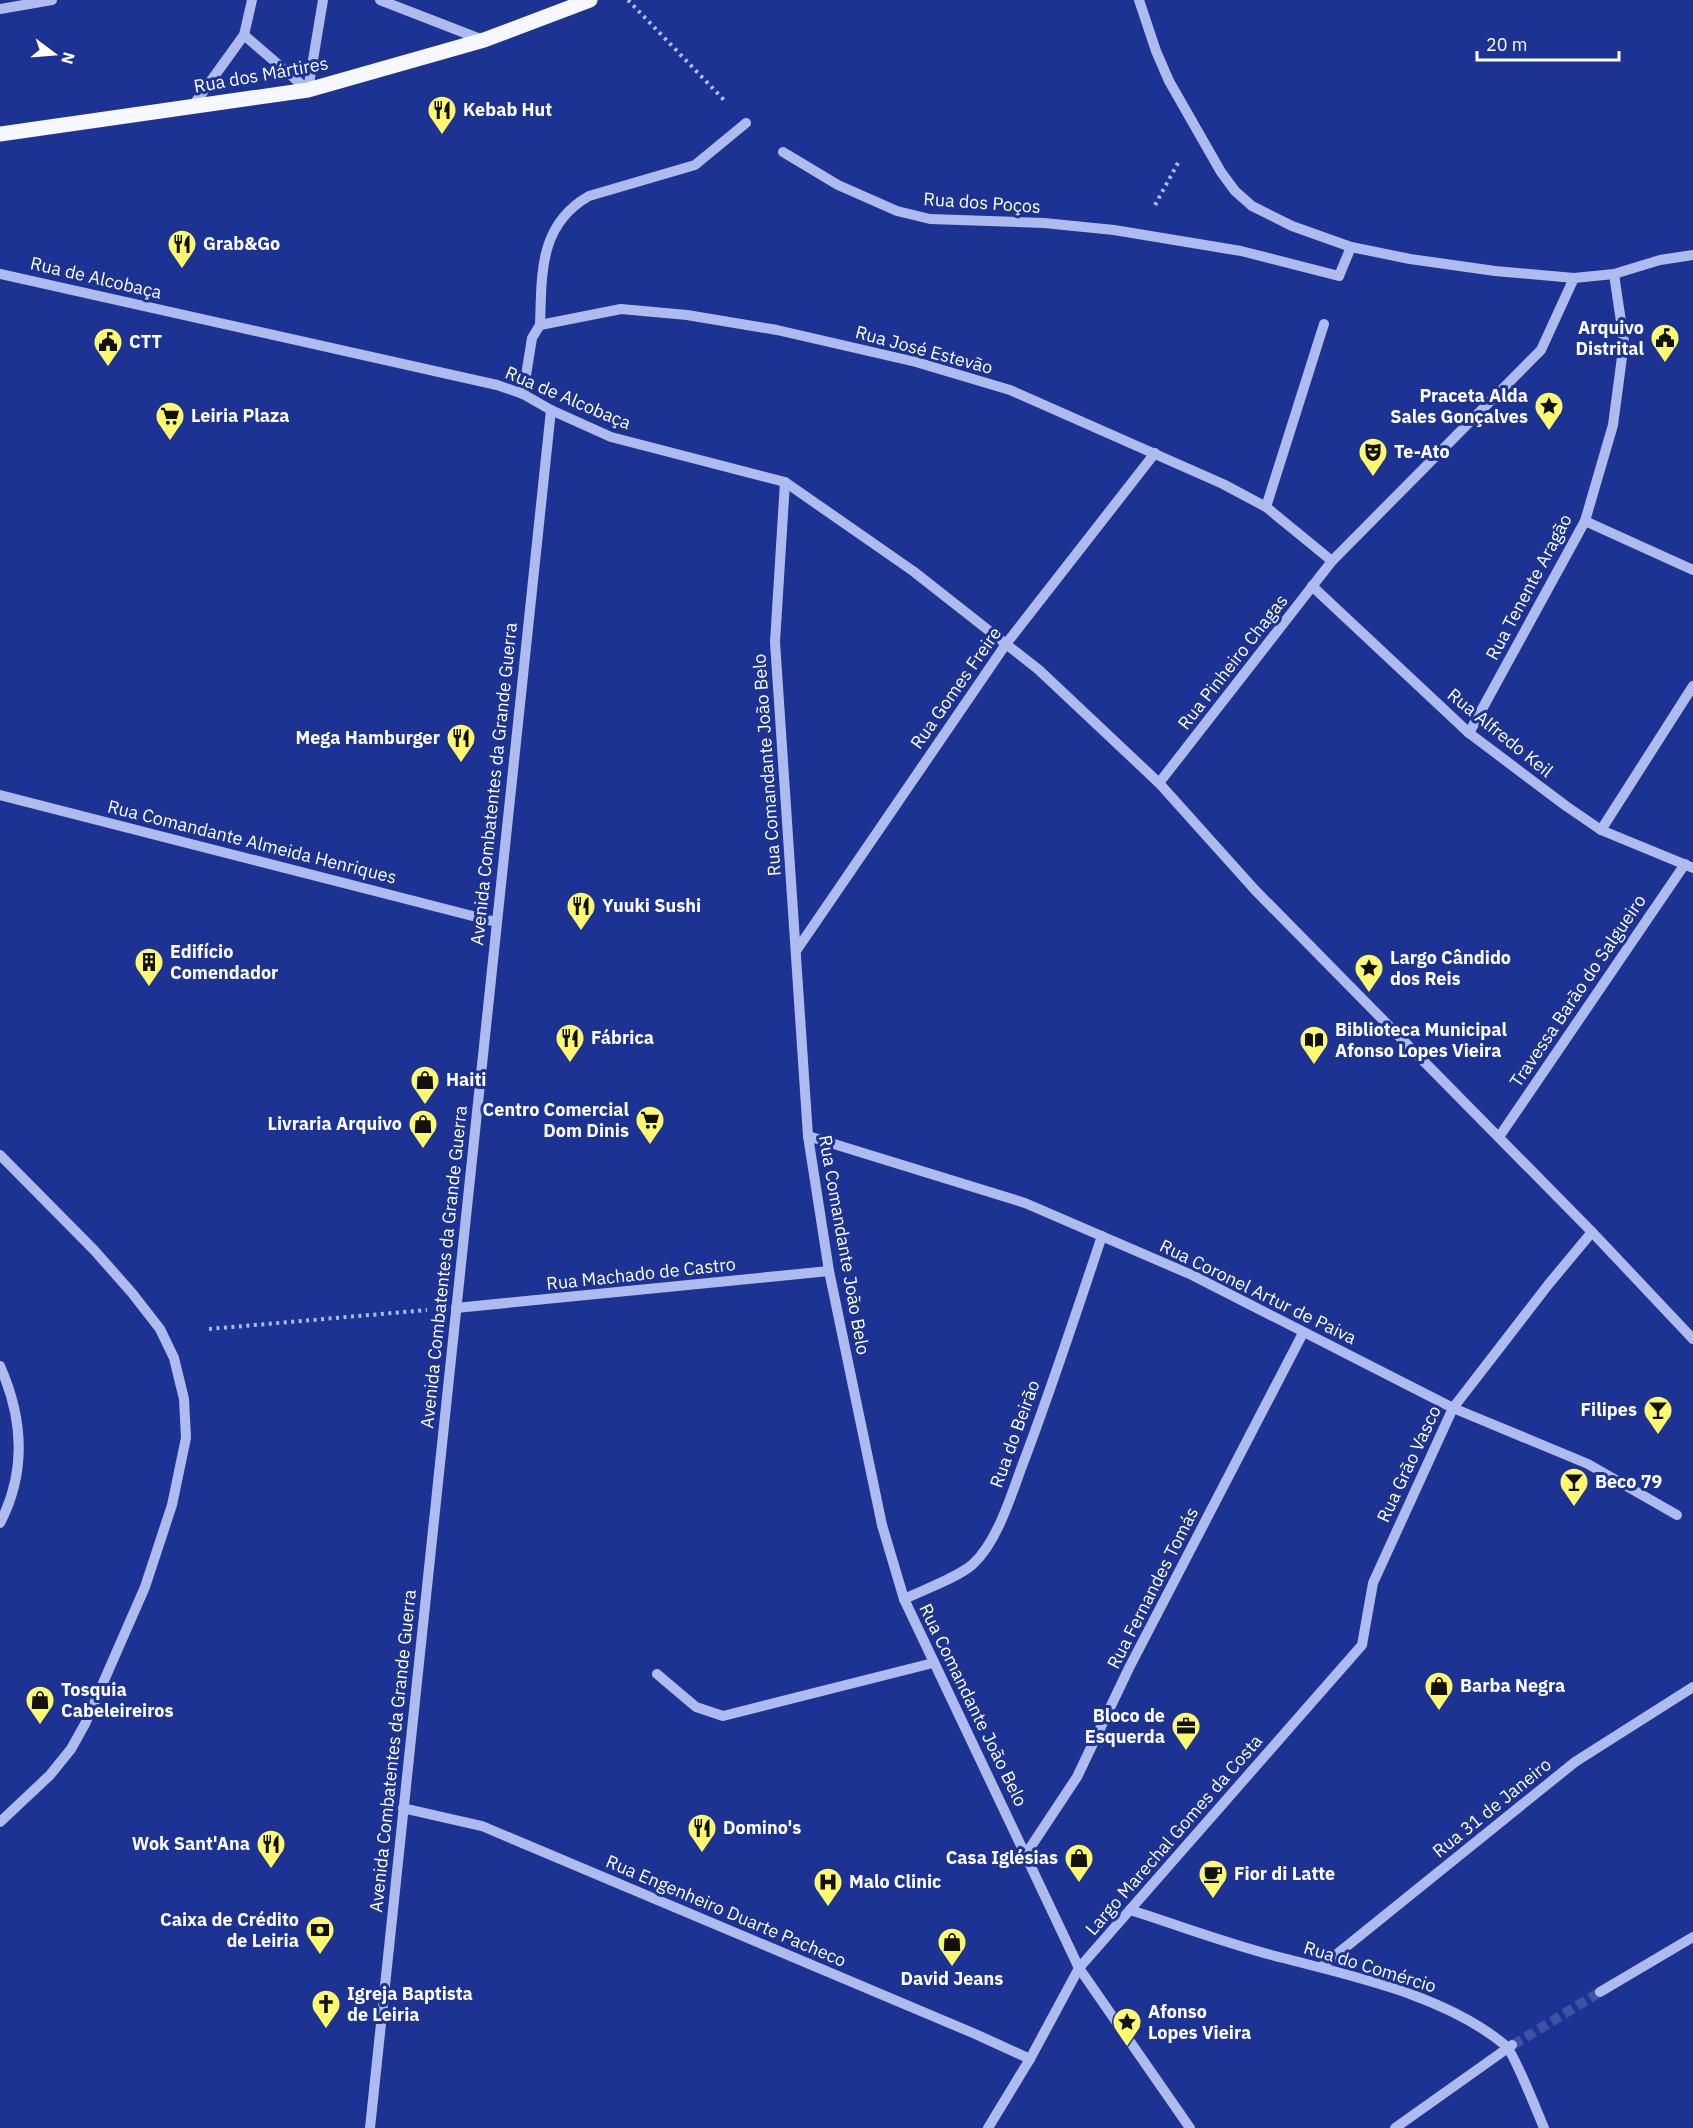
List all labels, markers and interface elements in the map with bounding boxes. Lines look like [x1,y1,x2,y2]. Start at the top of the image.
north arrow [24,24,84,84]
scale bar [1477,24,1620,62]
text: 20 m [1486,33,1528,56]
text: N [57,50,80,66]
street label: Rua dos Mártires [192,51,330,98]
restaurant icon: Kebab Hut [426,94,458,136]
place label: Kebab Hut [463,98,552,121]
street label: Rua dos Poços [923,187,1041,218]
restaurant icon: Grab&Go [166,228,198,270]
place label: Grab&Go [203,232,280,255]
street label: Rua de Alcobaça [28,251,165,304]
place label: Arquivo Distrital [1575,316,1645,360]
street label: Rua José Estevão [853,320,995,379]
public building icon: Arquivo Distrital [1649,322,1681,364]
public building icon: CTT [92,326,124,368]
place label: CTT [129,330,162,353]
street label: Rua de Alcobaça [502,361,635,435]
place label: Praceta Alda Sales Gonçalves [1390,384,1528,428]
place icon: Praceta Alda Sales Gonçalves [1533,390,1565,432]
supermarket icon: Leiria Plaza [154,400,186,442]
place label: Leiria Plaza [191,404,290,427]
theatre icon: Te-Ato [1357,436,1389,478]
place label: Te-Ato [1394,440,1450,463]
street label: Rua Tenente Aragão [1480,510,1577,664]
street label: Rua Pinheiro Chagas [1173,589,1293,734]
street label: Avenida Combatentes da Grande Guerra [465,621,522,946]
street label: Rua Gomes Freire [905,622,1006,753]
street label: Rua Comandante João Belo [747,653,786,877]
street label: Rua Alfredo Keil [1443,683,1558,782]
restaurant icon: Mega Hamburger [445,722,477,764]
place label: Mega Hamburger [295,726,440,749]
street label: Rua Comandante Almeida Henriques [105,794,399,889]
restaurant icon: Yuuki Sushi [565,890,597,932]
street label: Travessa Barão do Salgueiro [1504,890,1651,1091]
place label: Yuuki Sushi [602,894,701,917]
place label: Edifício Comendador [170,940,278,984]
building icon: Edifício Comendador [133,946,165,988]
place label: Largo Cândido dos Reis [1390,946,1511,990]
place icon: Largo Cândido dos Reis [1353,952,1385,994]
place label: Biblioteca Municipal Afonso Lopes Vieira [1335,1018,1507,1062]
restaurant icon: Fábrica [554,1022,586,1064]
library icon: Biblioteca Municipal Afonso Lopes Vieira [1298,1024,1330,1066]
place label: Fábrica [591,1026,654,1049]
shop icon: Haiti [409,1064,441,1106]
place label: Haiti [446,1068,486,1091]
place label: Centro Comercial Dom Dinis [483,1098,630,1142]
street label: Avenida Combatentes da Grande Guerra [415,1104,472,1429]
supermarket icon: Centro Comercial Dom Dinis [634,1104,666,1146]
shop icon: Livraria Arquivo [407,1108,439,1150]
place label: Livraria Arquivo [267,1112,402,1135]
street label: Rua Comandante João Belo [814,1133,875,1357]
street label: Rua Coronel Artur de Paiva [1156,1234,1361,1349]
street label: Rua Machado de Castro [545,1252,737,1295]
street label: Rua do Beirão [984,1377,1045,1491]
bar icon: Filipes [1642,1394,1674,1436]
place label: Filipes [1581,1398,1637,1421]
street label: Rua Grão Vasco [1371,1402,1446,1526]
bar icon: Beco 79 [1558,1466,1590,1508]
place label: Beco 79 [1595,1470,1663,1493]
street label: Rua Fernandes Tomás [1102,1503,1203,1672]
street label: Avenida Combatentes da Grande Guerra [364,1588,421,1913]
street label: Rua Comandante João Belo [914,1600,1033,1810]
shop icon: Barba Negra [1423,1670,1455,1712]
place label: Barba Negra [1460,1674,1565,1697]
place label: Tosquia Cabeleireiros [61,1678,174,1722]
shop icon: Tosquia Cabeleireiros [24,1684,56,1726]
place label: Bloco de Esquerda [1085,1704,1165,1748]
office icon: Bloco de Esquerda [1170,1710,1202,1752]
street label: Largo Marechal Gomes da Costa [1080,1729,1267,1940]
street label: Rua 31 de Janeiro [1428,1753,1556,1862]
restaurant icon: Domino's [686,1812,718,1854]
place label: Domino's [723,1816,801,1839]
restaurant icon: Wok Sant'Ana [255,1828,287,1870]
place label: Wok Sant'Ana [132,1832,250,1855]
shop icon: Casa Iglésias [1063,1842,1095,1884]
place label: Casa Iglésias [946,1846,1058,1869]
street label: Rua Engenheiro Duarte Pacheco [603,1849,850,1972]
cafe icon: Fior di Latte [1197,1858,1229,1900]
place label: Fior di Latte [1234,1862,1335,1885]
hospital icon: Malo Clinic [812,1866,844,1908]
place label: Malo Clinic [849,1870,941,1893]
place label: Caixa de Crédito de Leiria [160,1908,299,1952]
bank icon: Caixa de Crédito de Leiria [304,1914,336,1956]
shop icon: David Jeans [936,1926,968,1968]
street label: Rua do Comércio [1301,1935,1439,1998]
place label: David Jeans [901,1967,1003,1990]
place label: Igreja Baptista de Leiria [347,1982,473,2026]
church icon: Igreja Baptista de Leiria [310,1988,342,2030]
place label: Afonso Lopes Vieira [1148,2000,1251,2044]
place icon: Afonso Lopes Vieira [1111,2006,1143,2048]

